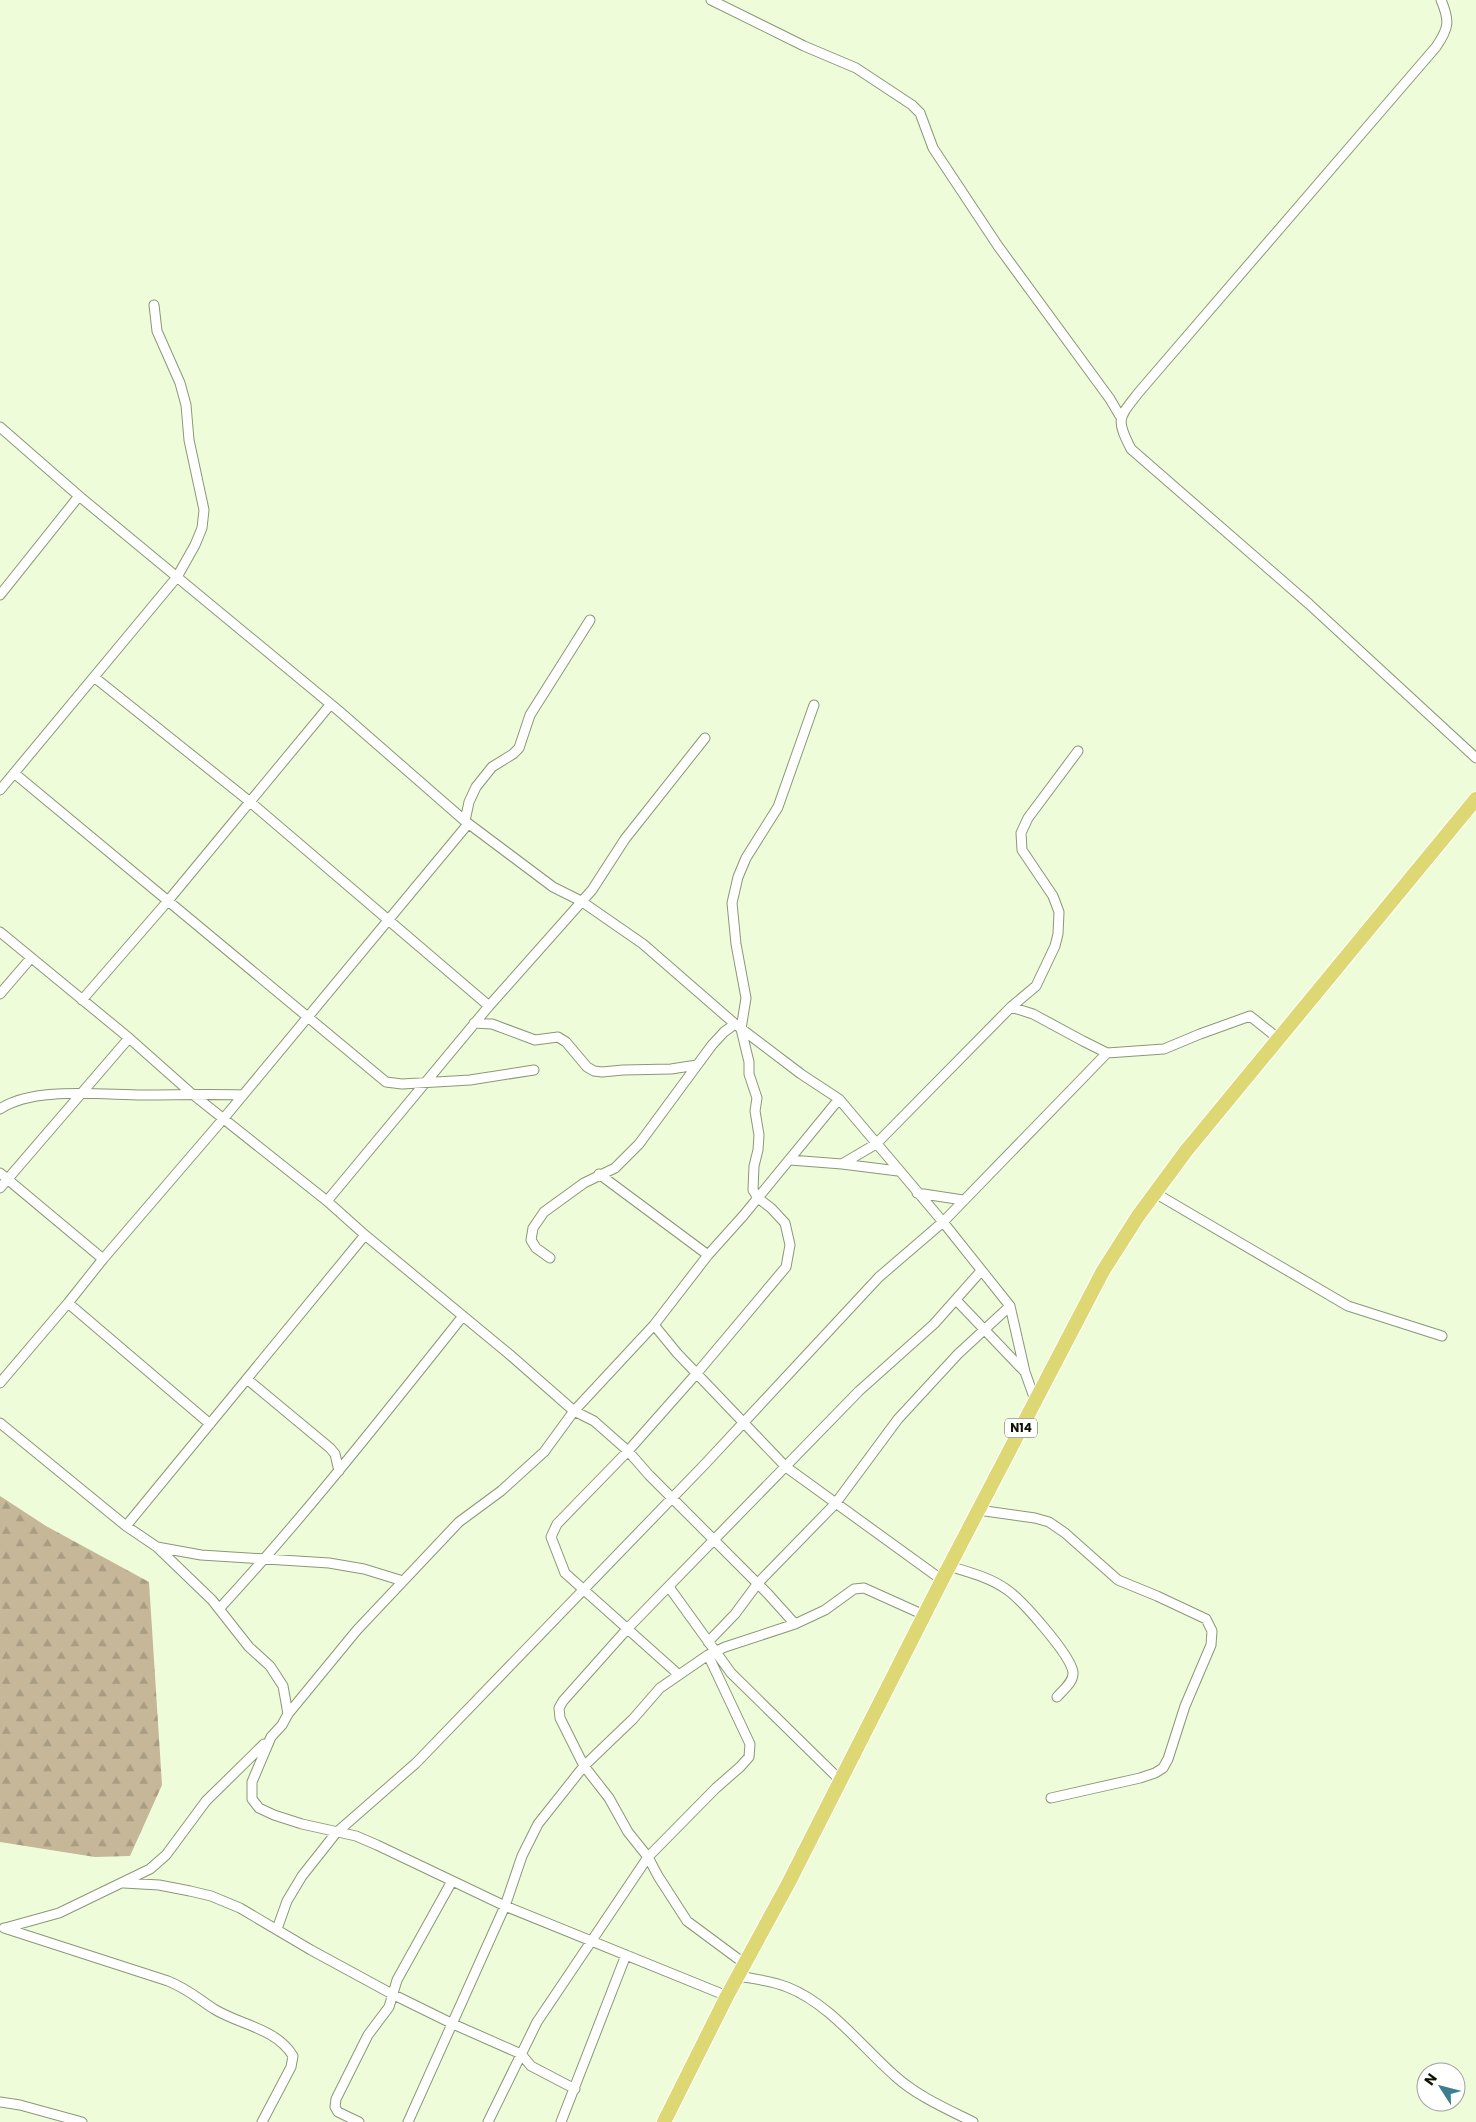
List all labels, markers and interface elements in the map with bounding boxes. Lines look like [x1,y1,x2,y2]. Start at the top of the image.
road number: N14 [1005,1419,1037,1438]
north arrow [1416,2062,1466,2112]
text: N [1419,2069,1442,2089]

